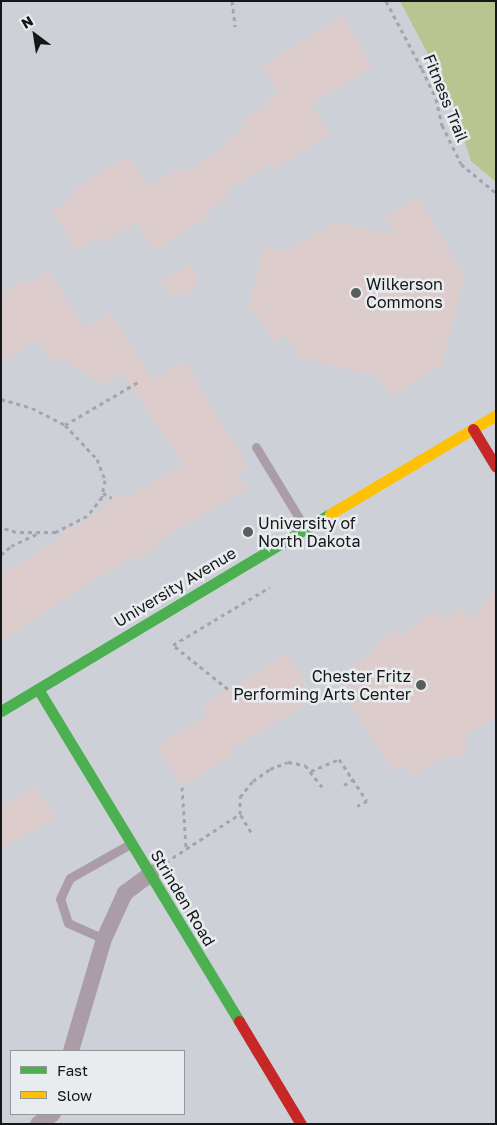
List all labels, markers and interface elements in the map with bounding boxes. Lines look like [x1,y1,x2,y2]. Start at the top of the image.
north arrow [10,10,60,60]
text: N [18,12,36,32]
street label: Fitness Trail [420,51,472,145]
place label: Wilkerson Commons [366,274,443,312]
marker: Wilkerson Commons [350,287,362,299]
place label: University of North Dakota [258,513,361,551]
marker: University of North Dakota [242,526,254,538]
street label: University Avenue [111,543,239,631]
place label: Chester Fritz Performing Arts Center [233,666,411,704]
marker: Chester Fritz Performing Arts Center [415,679,427,691]
street label: Strinden Road [147,846,219,950]
legend [10,1050,185,1115]
text: Fast [57,1061,88,1079]
text: Slow [57,1086,92,1104]

